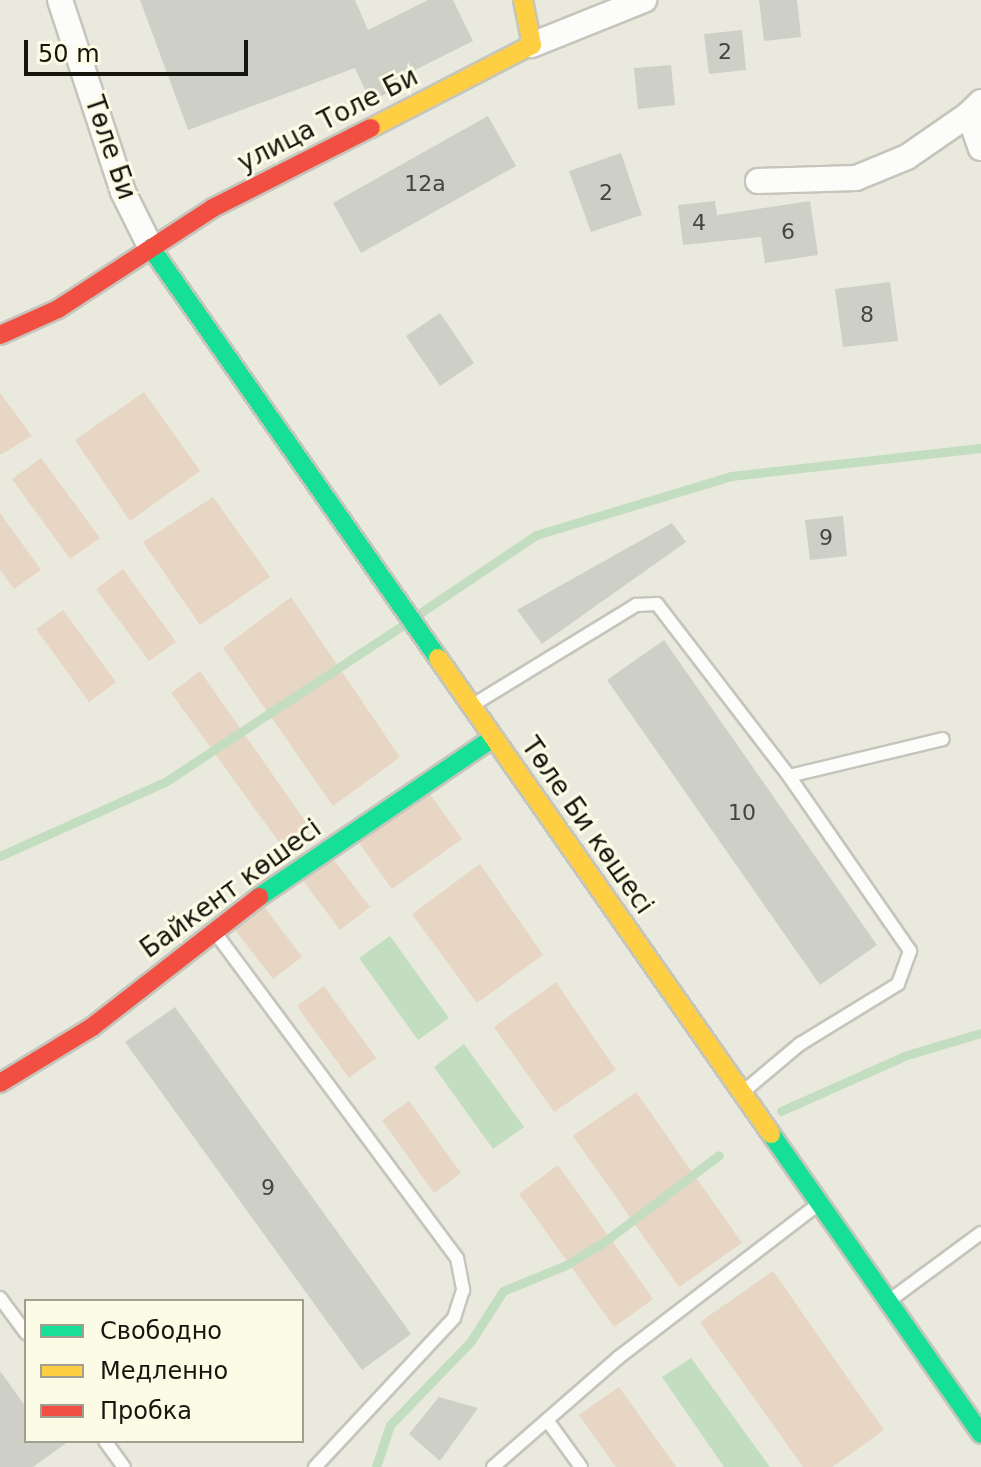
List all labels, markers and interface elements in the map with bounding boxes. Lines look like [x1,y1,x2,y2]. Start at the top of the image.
scale bar [28,24,252,74]
house number: 2 [718,39,732,65]
text: 50 m [38,40,100,68]
street label: улица Толе Би [233,61,423,179]
street label: Төле Би [78,92,142,204]
house number: 12а [404,171,446,197]
house number: 2 [599,180,613,206]
house number: 4 [692,210,706,236]
house number: 6 [781,219,795,245]
house number: 8 [860,302,874,328]
house number: 9 [819,525,833,551]
street label: Төле Би көшесі [514,732,660,920]
house number: 10 [728,800,756,826]
street label: Байкент көшесі [135,813,327,965]
house number: 9 [261,1175,275,1201]
legend [24,1299,304,1443]
text: Свободно [100,1317,222,1345]
text: Медленно [100,1357,228,1385]
text: Пробка [100,1397,192,1425]

